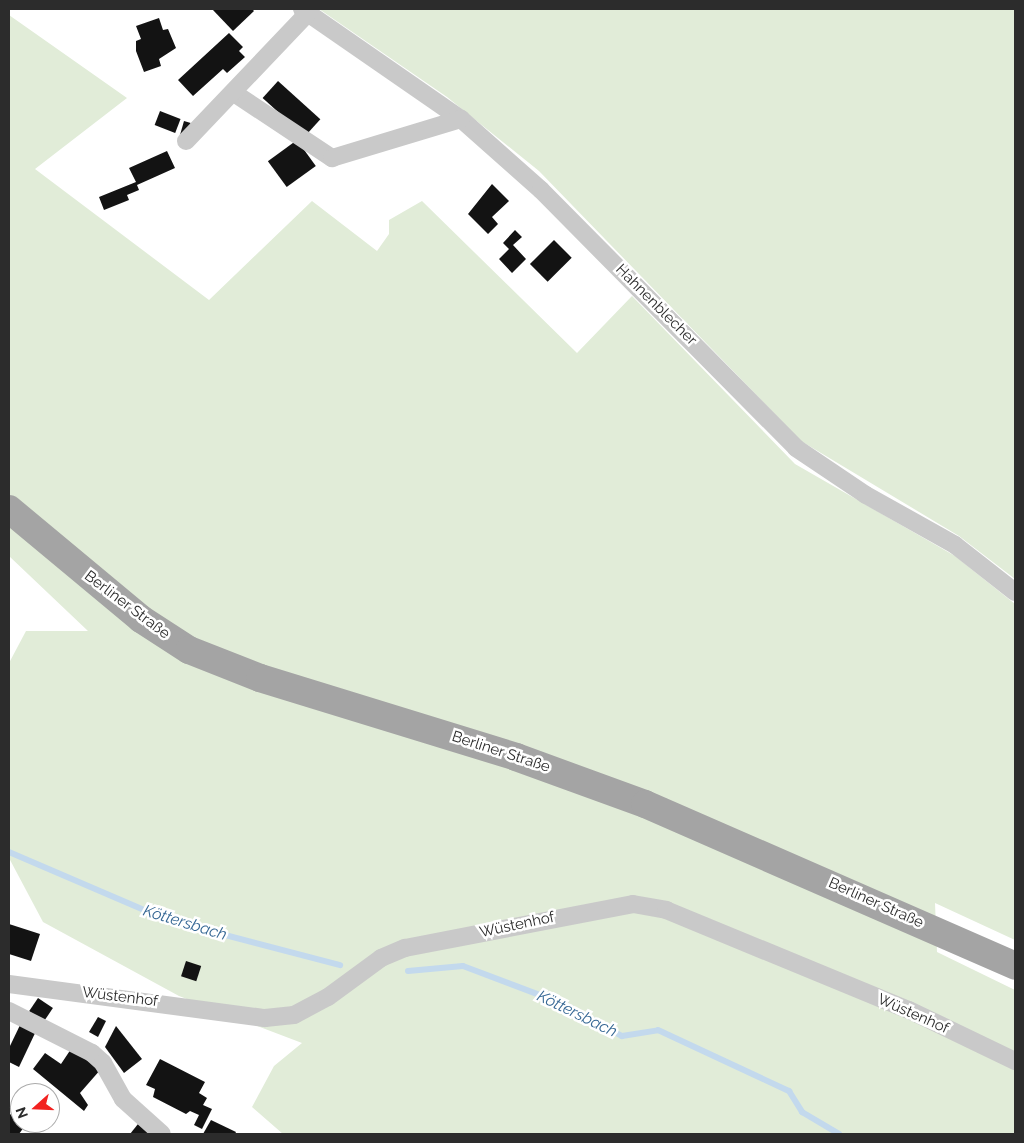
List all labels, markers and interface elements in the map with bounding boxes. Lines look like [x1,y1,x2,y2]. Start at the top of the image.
street label: Hahnenblecher [612,261,700,349]
street label: Berliner Straße [81,567,173,643]
street label: Berliner Straße [449,728,553,776]
street label: Berliner Straße [826,874,926,932]
water label: Köttersbach [141,901,229,945]
street label: Wüstenhof [478,908,556,942]
street label: Wüstenhof [81,983,159,1011]
water label: Köttersbach [534,986,620,1042]
street label: Wüstenhof [875,990,951,1038]
north arrow [10,1083,60,1133]
text: N [12,1105,31,1121]

